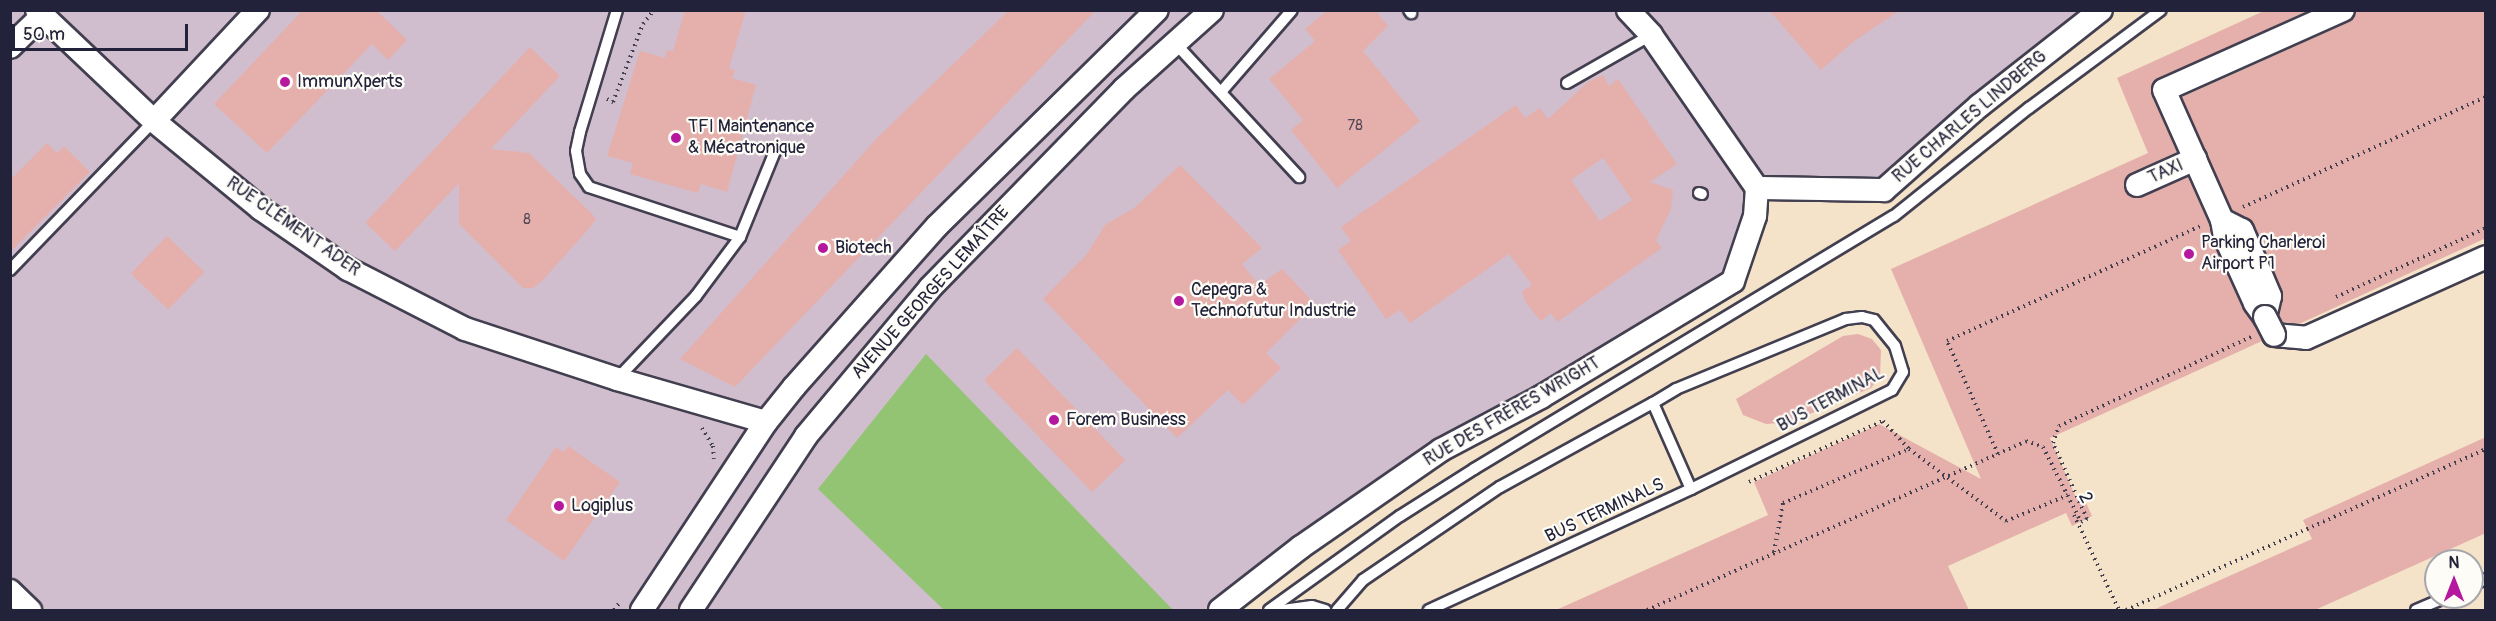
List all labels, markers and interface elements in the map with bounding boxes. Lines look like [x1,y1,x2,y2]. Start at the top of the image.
scale bar [15,12,190,50]
text: 50 m [23,23,65,46]
street label: RUE CHARLES LINDBERG [1888,46,2052,188]
place label: ImmunXperts [297,71,403,93]
marker: ImmunXperts [278,75,292,89]
place label: TFI Maintenance & Mécatronique [688,117,814,160]
house number: 78 [1347,117,1363,135]
marker: TFI Maintenance & Mécatronique [669,131,683,145]
street label: TAXI [2145,155,2187,189]
street label: RUE CLÉMENT ADER [222,173,364,281]
street label: AVENUE GEORGES LEMAÎTRE [848,202,1014,384]
house number: 8 [523,211,531,229]
place label: Parking Charleroi Airport P1 [2201,233,2325,276]
place label: Biotech [835,237,892,259]
marker: Biotech [816,241,830,255]
marker: Parking Charleroi Airport P1 [2182,247,2196,261]
place label: Cepegra & Technofutur Industrie [1191,280,1356,322]
marker: Cepegra & Technofutur Industrie [1172,294,1186,308]
street label: RUE DES FRÈRES WRIGHT [1420,353,1604,471]
street label: BUS TERMINAL [1774,363,1888,437]
place label: Forem Business [1066,409,1186,431]
marker: Forem Business [1047,413,1061,427]
street label: BUS TERMINALS [1542,474,1668,548]
street label: 2 [2073,489,2097,507]
place label: Logiplus [571,495,633,517]
marker: Logiplus [552,499,566,513]
north arrow [2424,549,2484,609]
text: N [2449,553,2459,573]

